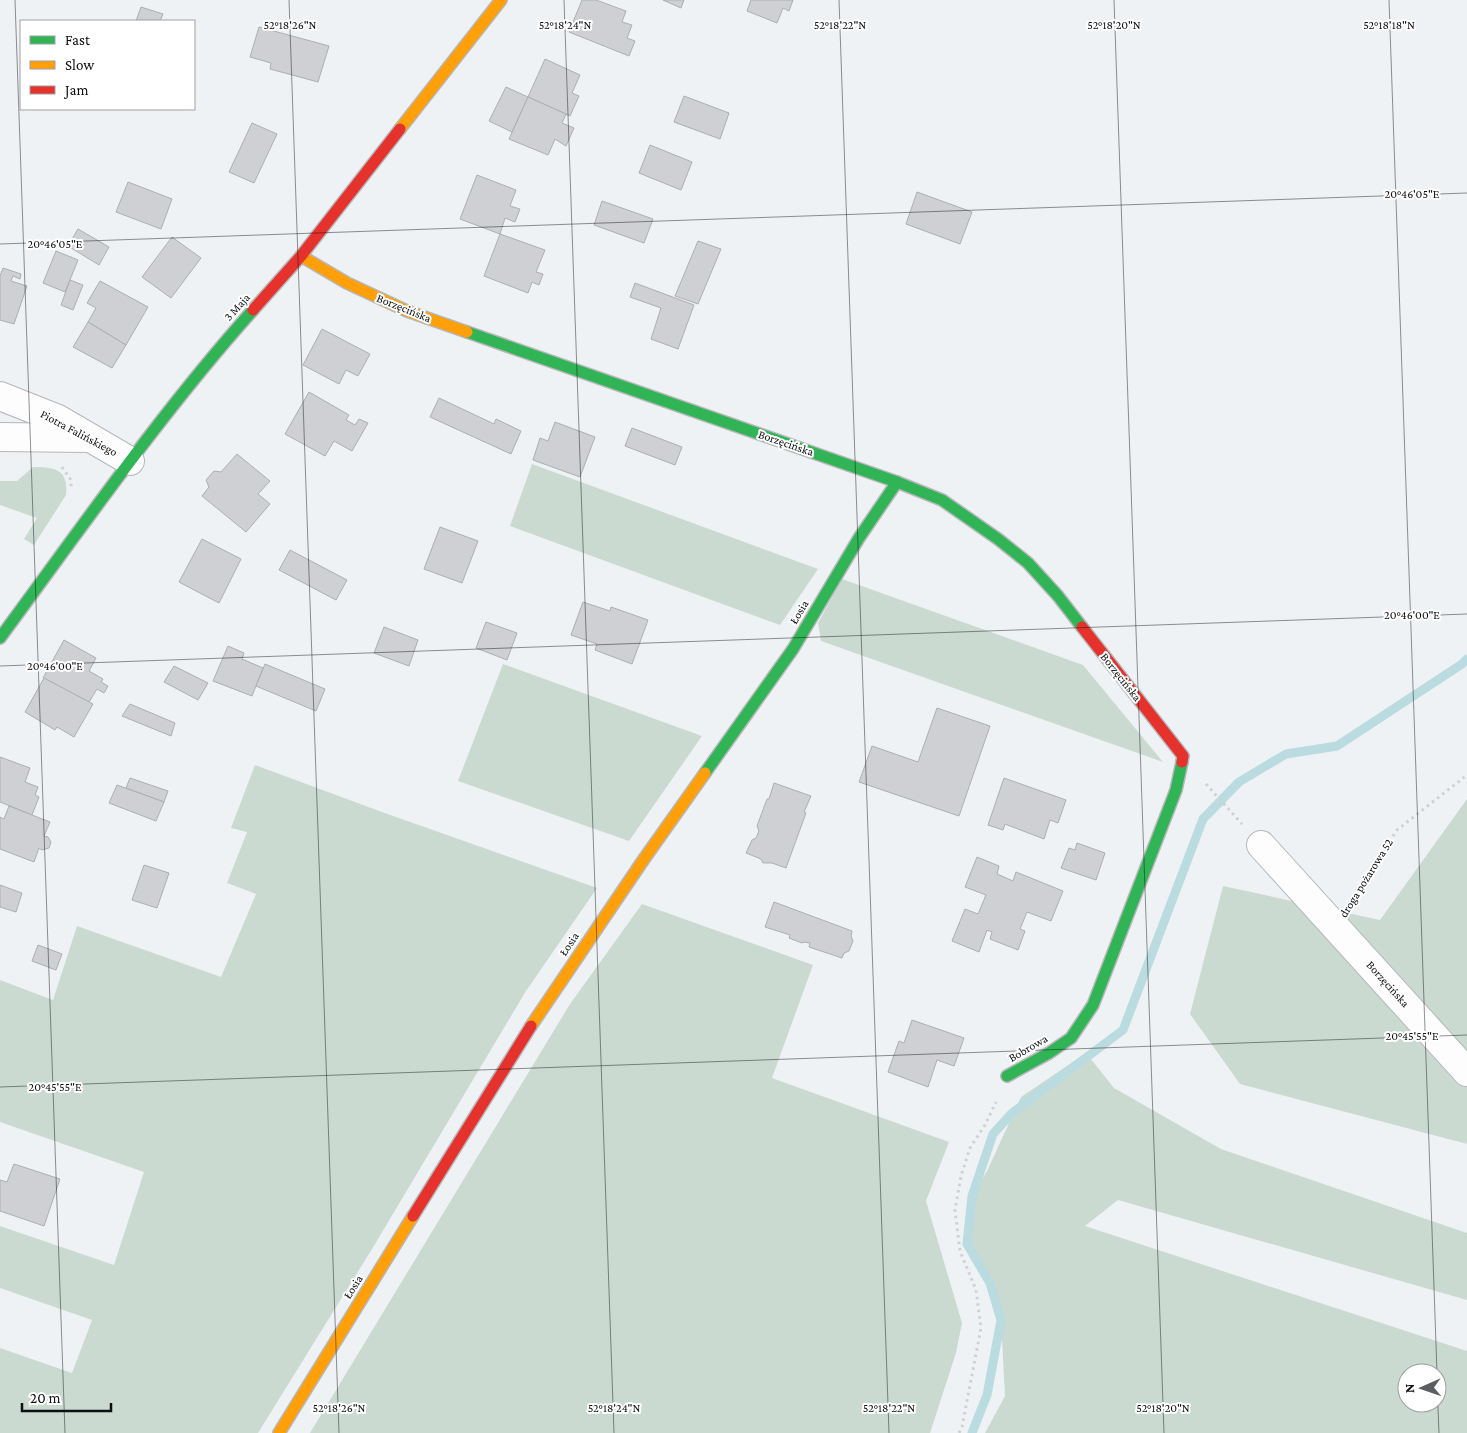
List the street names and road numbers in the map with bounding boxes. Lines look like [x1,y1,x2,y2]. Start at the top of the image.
street label: 3 Maja [221,290,253,324]
street label: Borzęcińska [375,291,434,325]
street label: Piotra Falińskiego [38,407,120,459]
street label: Borzęcińska [756,427,816,459]
street label: Łosia [786,597,812,626]
street label: Borzęcińska [1098,650,1145,704]
street label: droga pożarowa 52 [1336,836,1396,920]
street label: Łosia [556,929,582,958]
street label: Borzęcińska [1364,958,1413,1010]
street label: Bobrowa [1006,1031,1050,1065]
street label: Łosia [340,1272,366,1301]

